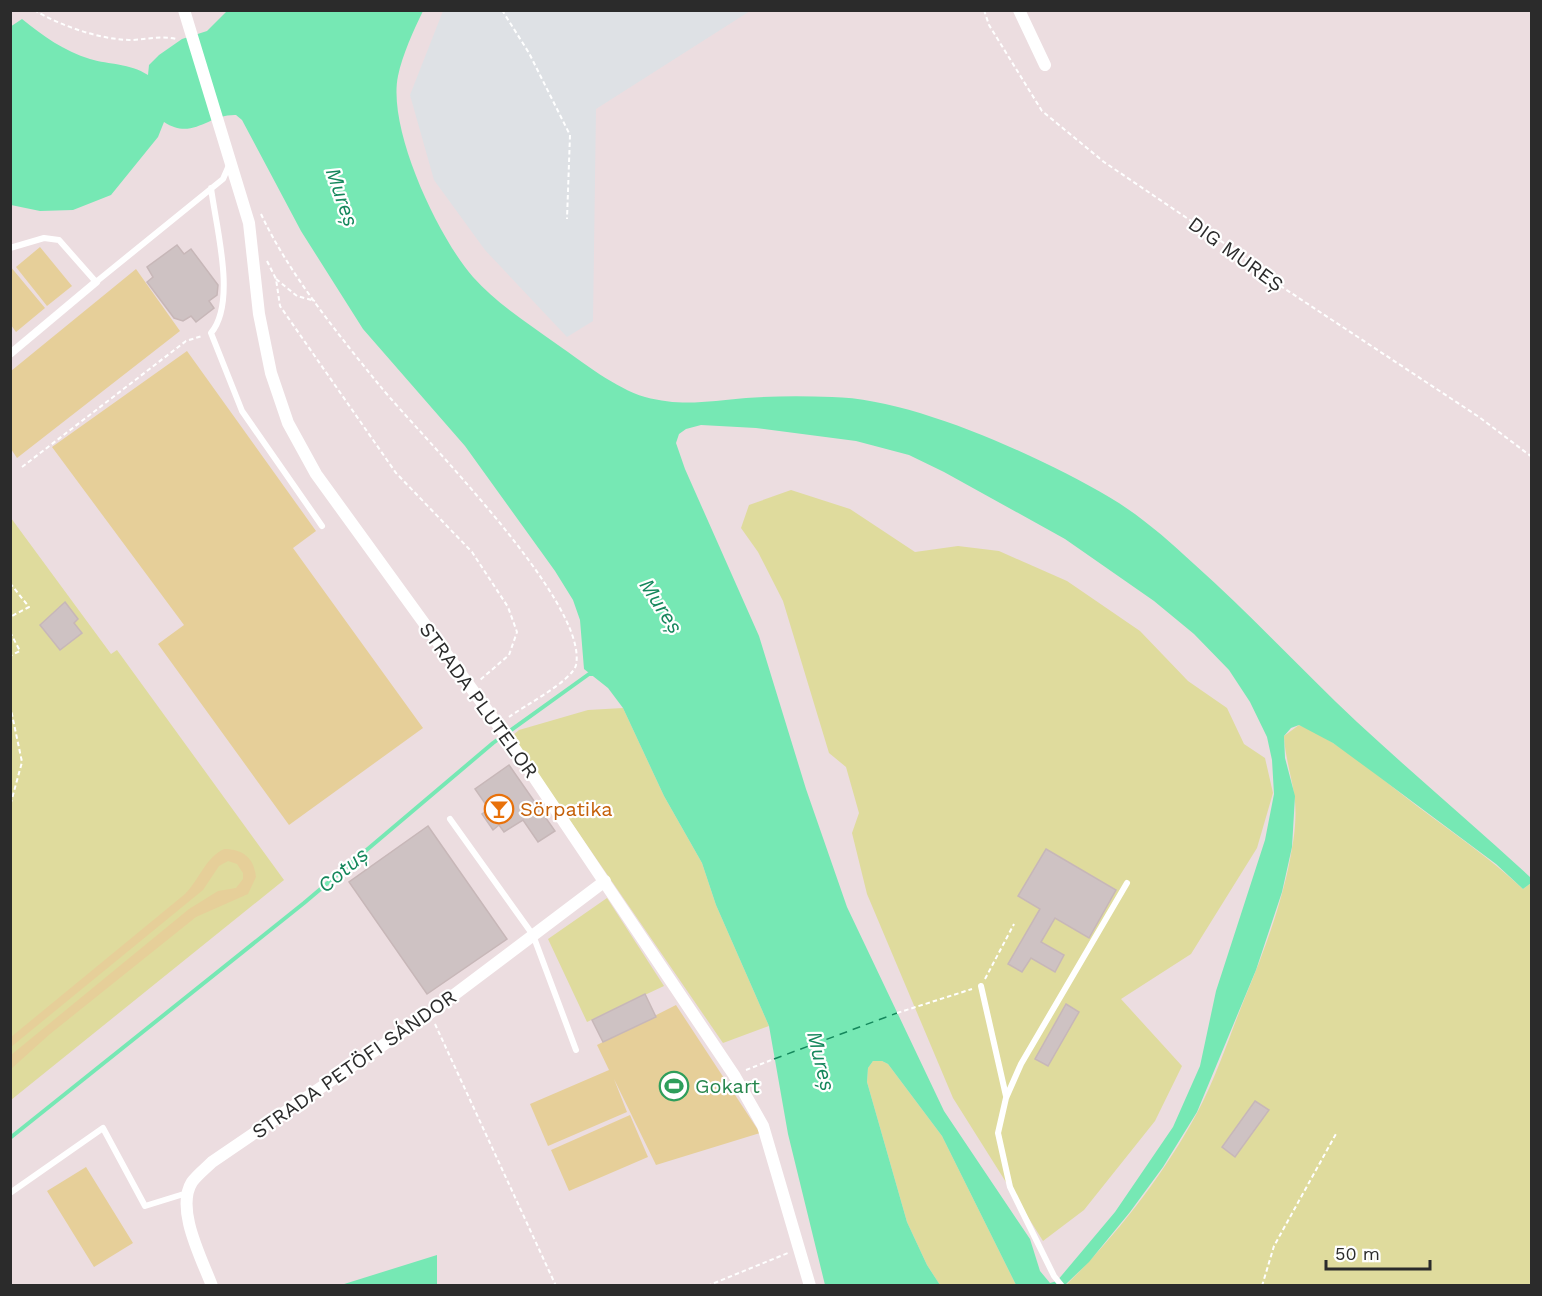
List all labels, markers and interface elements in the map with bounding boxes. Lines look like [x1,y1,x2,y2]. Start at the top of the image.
water label: Mureș [321,164,364,230]
street label: DIG MUREȘ [1184,211,1288,297]
water label: Mureș [634,574,689,638]
street label: STRADA PLUTELOR [414,617,544,783]
bar icon: Sörpatika [483,793,515,825]
place label: Sörpatika [520,797,613,821]
water label: Cotuș [312,841,373,898]
street label: STRADA PETÖFI SÁNDOR [247,984,461,1144]
water label: Mureș [802,1028,841,1094]
sports icon: Gokart [658,1070,690,1102]
place label: Gokart [695,1074,760,1098]
scale bar [1326,1233,1430,1271]
text: 50 m [1335,1243,1380,1264]

